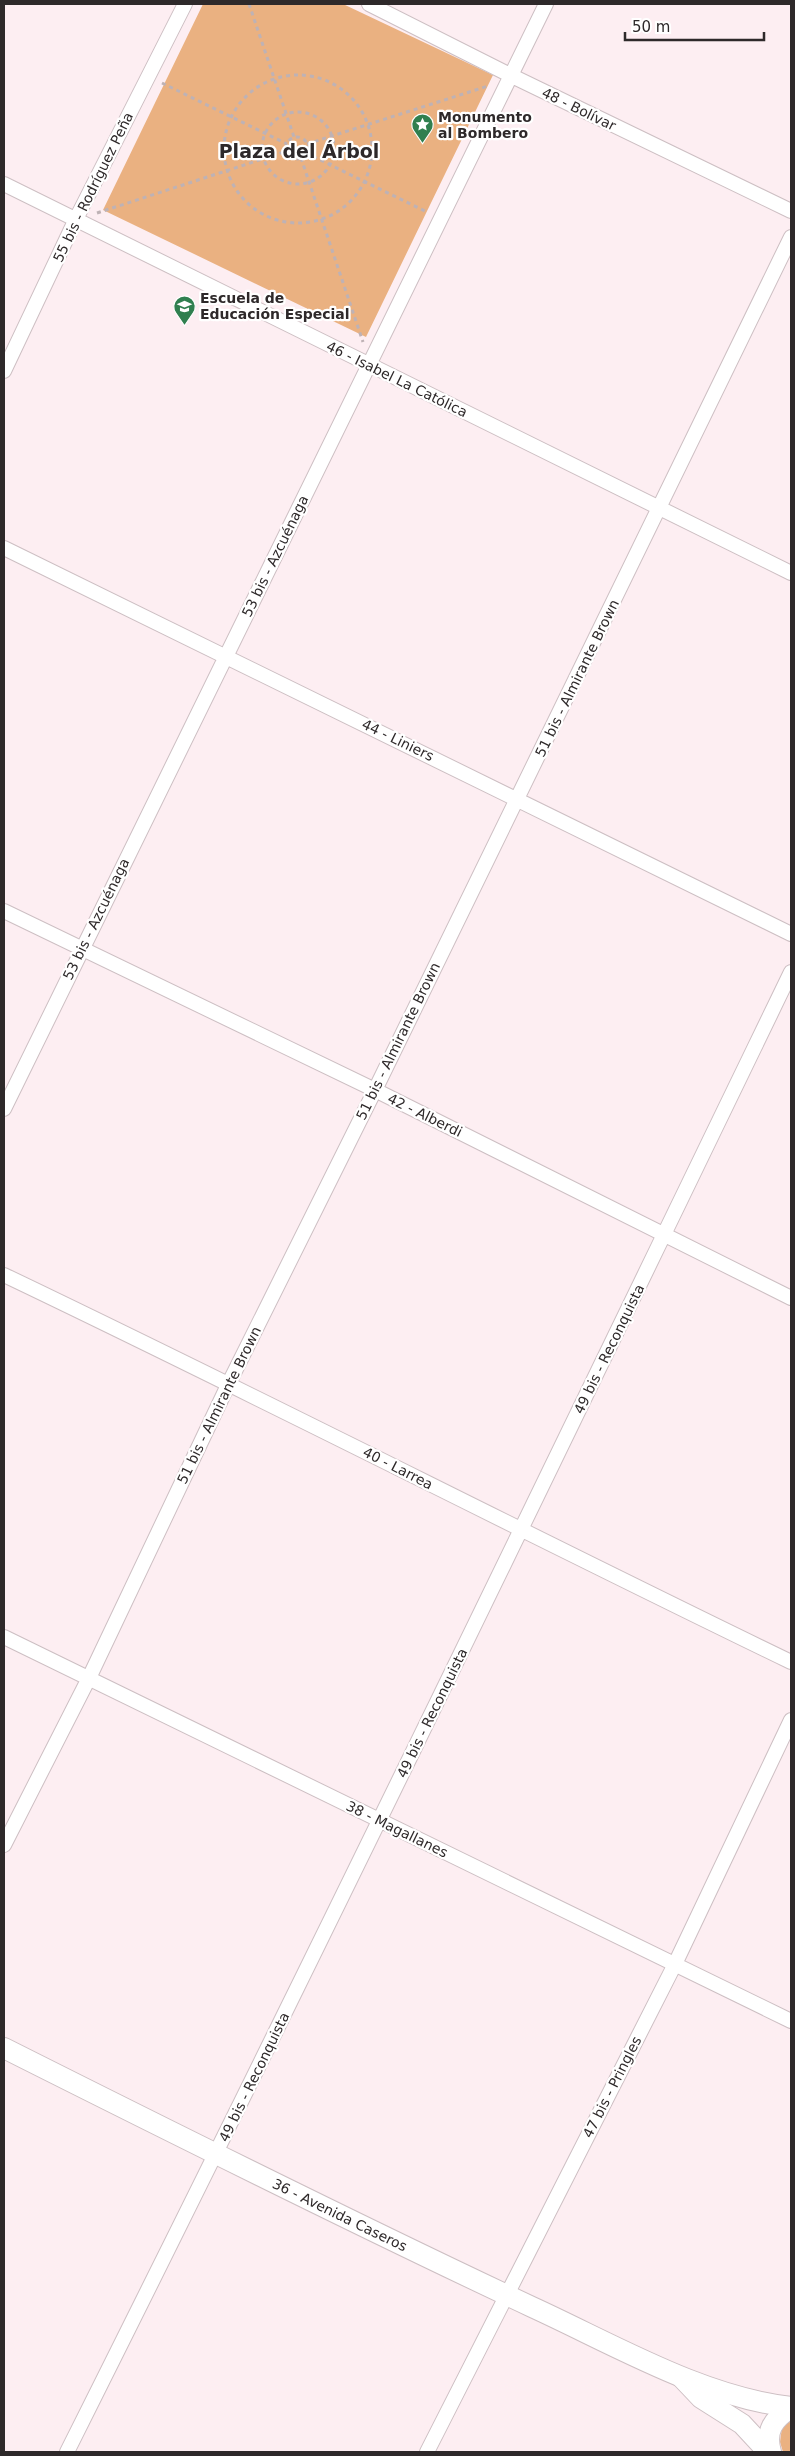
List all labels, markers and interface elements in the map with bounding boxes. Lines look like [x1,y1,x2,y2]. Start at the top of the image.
scale bar [625,10,764,42]
text: 50 m [632,18,670,36]
street label: 48 - Bolívar [539,84,619,134]
street label: 55 bis - Rodríguez Peña [50,109,136,265]
place label: Monumento al Bombero [438,109,532,141]
place icon: Monumento al Bombero [410,113,434,144]
district label: Plaza del Árbol [219,140,379,162]
place label: Escuela de Educación Especial [200,290,350,322]
school or university icon: Escuela de Educación Especial [172,294,196,325]
street label: 46 - Isabel La Católica [324,338,470,420]
street label: 53 bis - Azcuénaga [239,493,311,619]
street label: 51 bis - Almirante Brown [532,597,622,759]
street label: 44 - Liniers [359,716,437,764]
street label: 53 bis - Azcuénaga [60,856,132,982]
street label: 51 bis - Almirante Brown [353,960,443,1122]
street label: 42 - Alberdi [385,1090,465,1140]
street label: 49 bis - Reconquista [571,1282,647,1416]
street label: 51 bis - Almirante Brown [174,1324,264,1486]
street label: 40 - Larrea [360,1444,436,1492]
street label: 49 bis - Reconquista [394,1646,470,1780]
street label: 38 - Magallanes [344,1797,450,1861]
street label: 49 bis - Reconquista [216,2010,292,2144]
street label: 47 bis - Pringles [580,2034,644,2140]
street label: 36 - Avenida Caseros [270,2175,410,2254]

